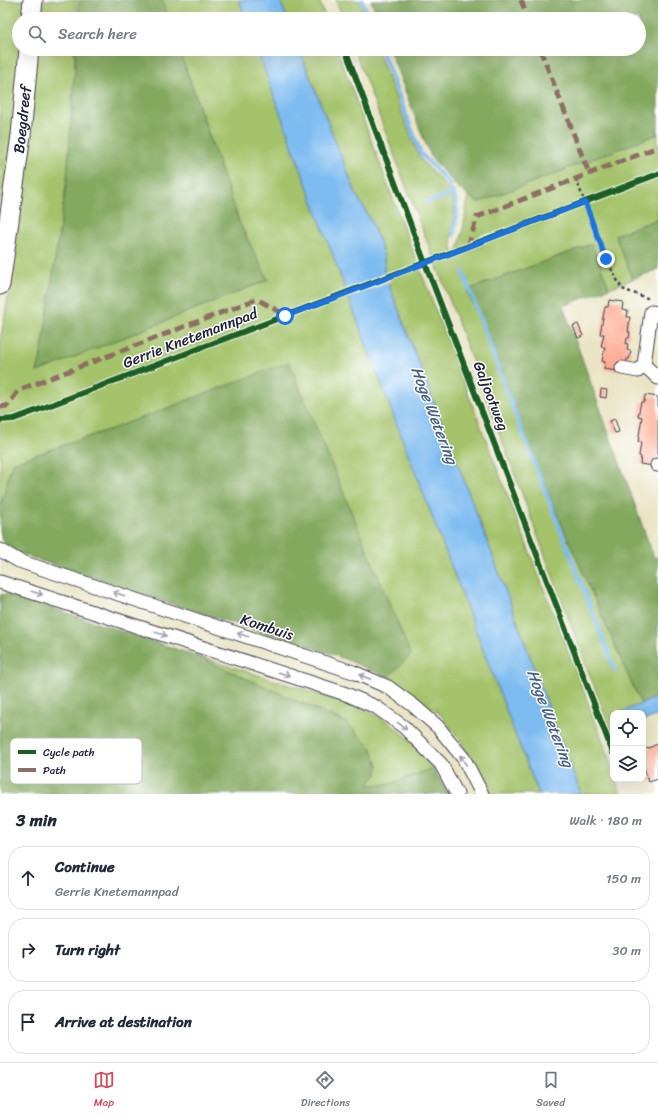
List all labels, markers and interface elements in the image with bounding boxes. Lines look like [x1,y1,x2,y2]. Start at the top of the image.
search box [12,12,646,56]
text: Search here [58,21,137,47]
icon: search [26,23,48,45]
street label: Boegdreef [6,82,39,155]
route end [597,250,615,268]
street label: Gerrie Knetemannpad [119,300,262,376]
route start [276,307,294,325]
street label: Galjootweg [466,357,516,435]
water label: Hoge Wetering [403,362,467,470]
one-way arrow [31,590,44,597]
one-way arrow [113,590,126,597]
street label: Kombuis [237,606,298,648]
one-way arrow [154,630,166,638]
one-way arrow [236,631,249,638]
water label: Hoge Wetering [519,665,583,773]
one-way arrow [278,671,291,678]
one-way arrow [360,673,372,681]
map controls [610,710,646,782]
button: locate [610,710,646,746]
one-way arrow [397,722,408,731]
legend [10,738,142,784]
text: Cycle path [43,743,95,762]
button: layers [610,746,646,782]
one-way arrow [459,755,467,766]
text: Path [43,761,66,780]
text: 3 min [16,805,57,835]
text: Walk · 180 m [570,809,642,832]
text: Continue [55,854,115,880]
icon: ahead [17,867,39,889]
text: 150 m [606,867,641,890]
text: Gerrie Knetemannpad [55,880,179,903]
text: Turn right [55,937,120,963]
icon: right [17,939,39,961]
text: 30 m [612,939,641,962]
text: Arrive at destination [55,1009,192,1035]
icon: arrive [17,1011,39,1033]
tab: Map [93,1069,115,1112]
tab: Directions [301,1069,350,1112]
tab: Saved [536,1069,565,1112]

